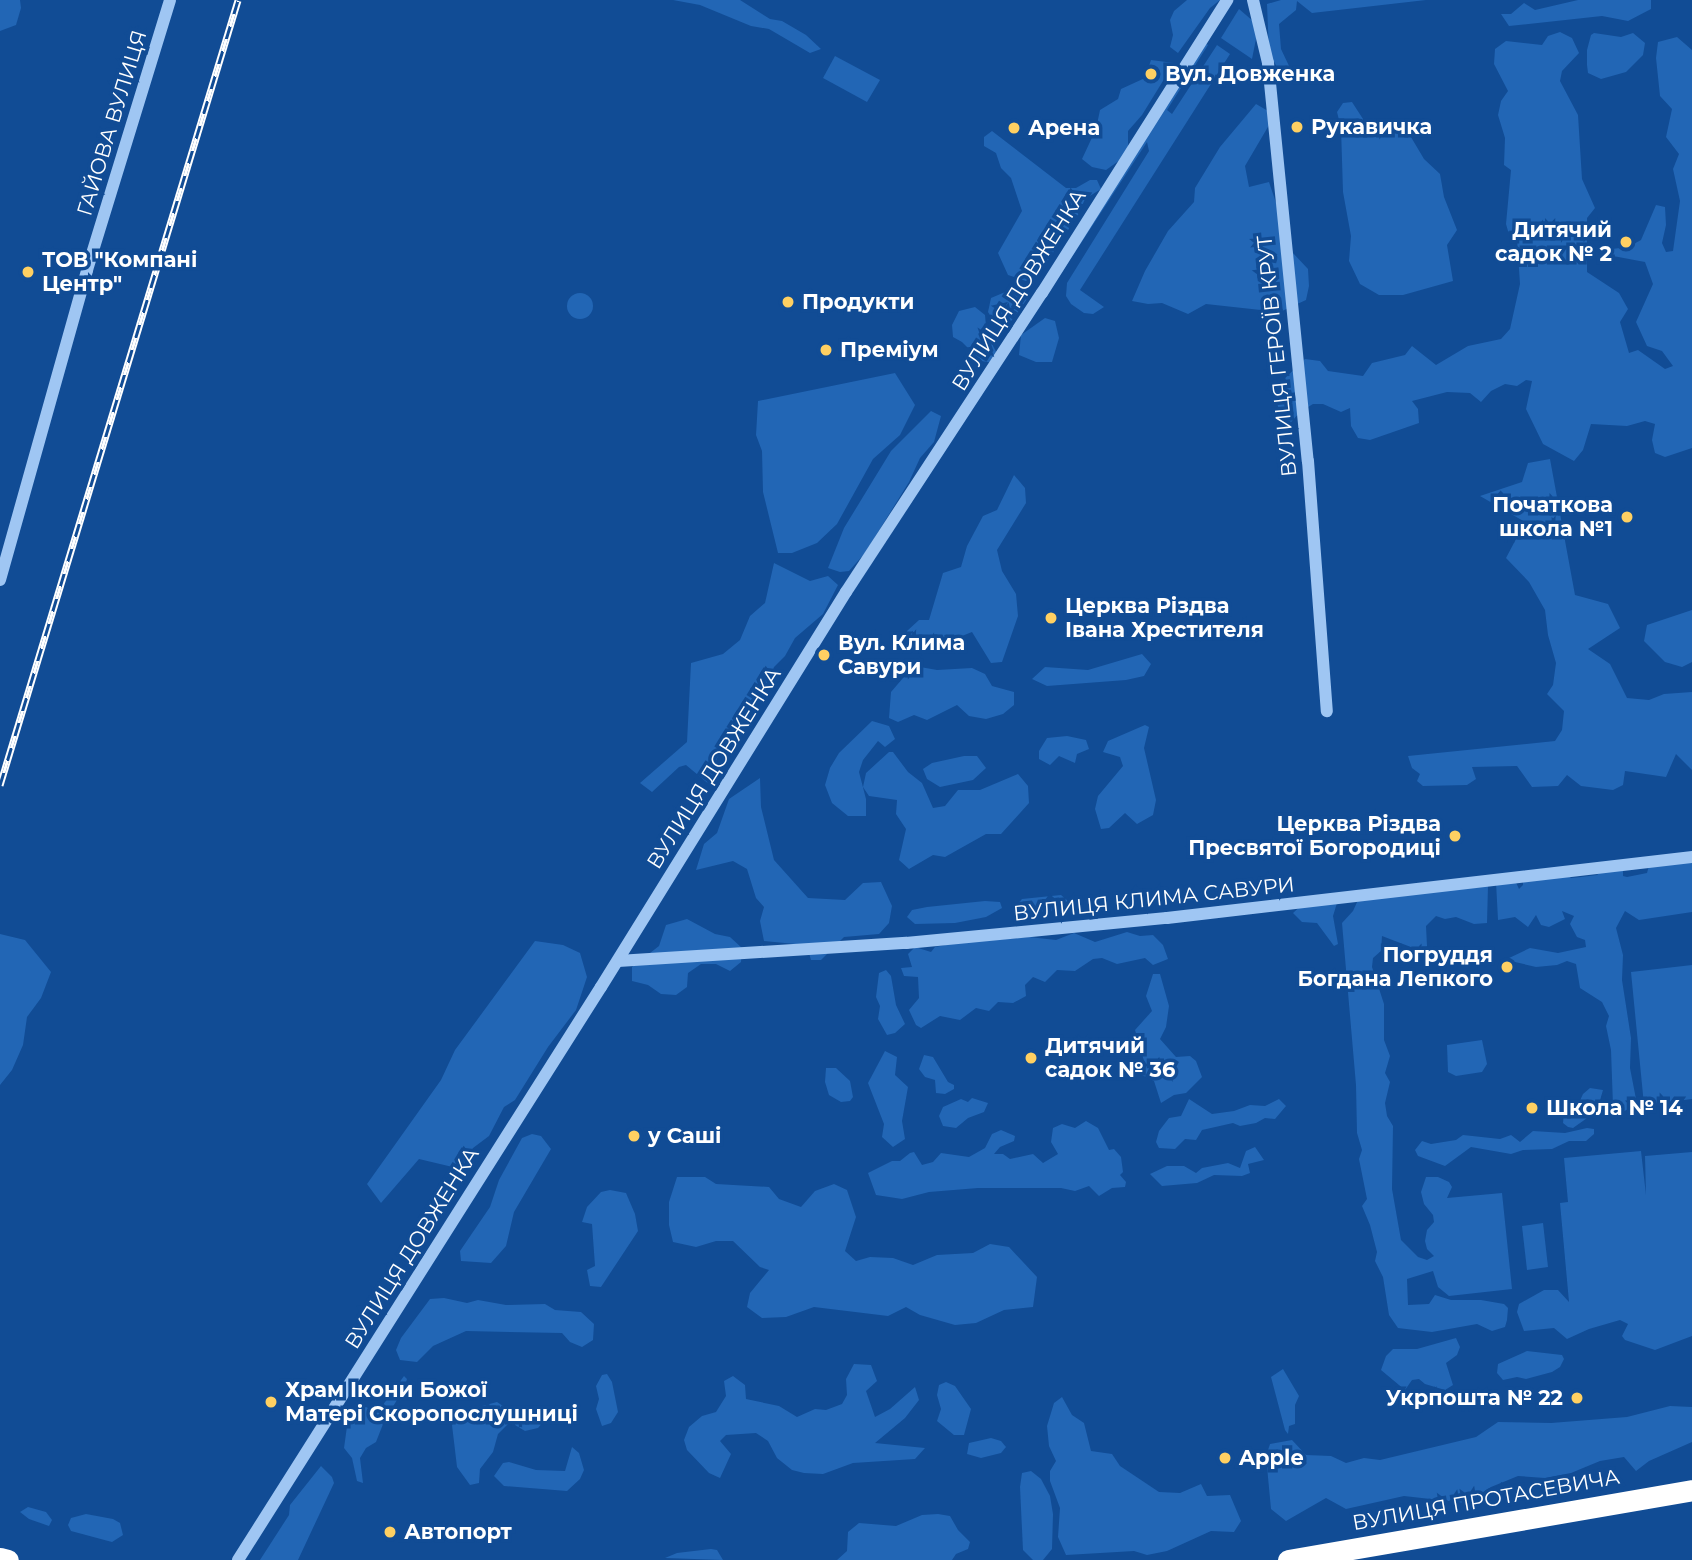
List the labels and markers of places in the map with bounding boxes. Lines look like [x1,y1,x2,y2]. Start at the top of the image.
place label: Вул. Довженка [1165,61,1335,87]
marker: Вул. Довженка [1143,66,1159,82]
place label: Рукавичка [1311,114,1432,140]
place label: Арена [1028,115,1100,141]
marker: Рукавичка [1289,119,1305,135]
marker: Арена [1006,120,1022,136]
place label: Дитячий садок № 2 [1495,217,1612,267]
marker: Дитячий садок № 2 [1618,234,1634,250]
place label: ТОВ "Компані Центр" [42,247,197,297]
marker: ТОВ "Компані Центр" [20,264,36,280]
place label: Продукти [802,289,914,315]
marker: Продукти [780,294,796,310]
place label: Преміум [840,337,939,363]
marker: Преміум [818,342,834,358]
place label: Початкова школа №1 [1492,492,1613,542]
marker: Початкова школа №1 [1619,509,1635,525]
place label: Церква Різдва Івана Хрестителя [1065,593,1264,643]
marker: Церква Різдва Івана Хрестителя [1043,610,1059,626]
place label: Вул. Клима Савури [838,630,965,680]
marker: Вул. Клима Савури [816,647,832,663]
place label: Церква Різдва Пресвятої Богородиці [1188,811,1441,861]
marker: Церква Різдва Пресвятої Богородиці [1447,828,1463,844]
place label: Погруддя Богдана Лепкого [1298,942,1493,992]
marker: Погруддя Богдана Лепкого [1499,959,1515,975]
place label: Дитячий садок № 36 [1045,1033,1175,1083]
marker: Дитячий садок № 36 [1023,1050,1039,1066]
place label: Школа № 14 [1546,1095,1683,1121]
marker: Школа № 14 [1524,1100,1540,1116]
place label: у Саші [648,1123,721,1149]
marker: у Саші [626,1128,642,1144]
place label: Храм Ікони Божої Матері Скоропослушниці [285,1377,578,1427]
place label: Укрпошта № 22 [1386,1385,1563,1411]
marker: Укрпошта № 22 [1569,1390,1585,1406]
marker: Храм Ікони Божої Матері Скоропослушниці [263,1394,279,1410]
place label: Apple [1239,1445,1304,1471]
marker: Apple [1217,1450,1233,1466]
place label: Автопорт [404,1519,512,1545]
marker: Автопорт [382,1524,398,1540]

